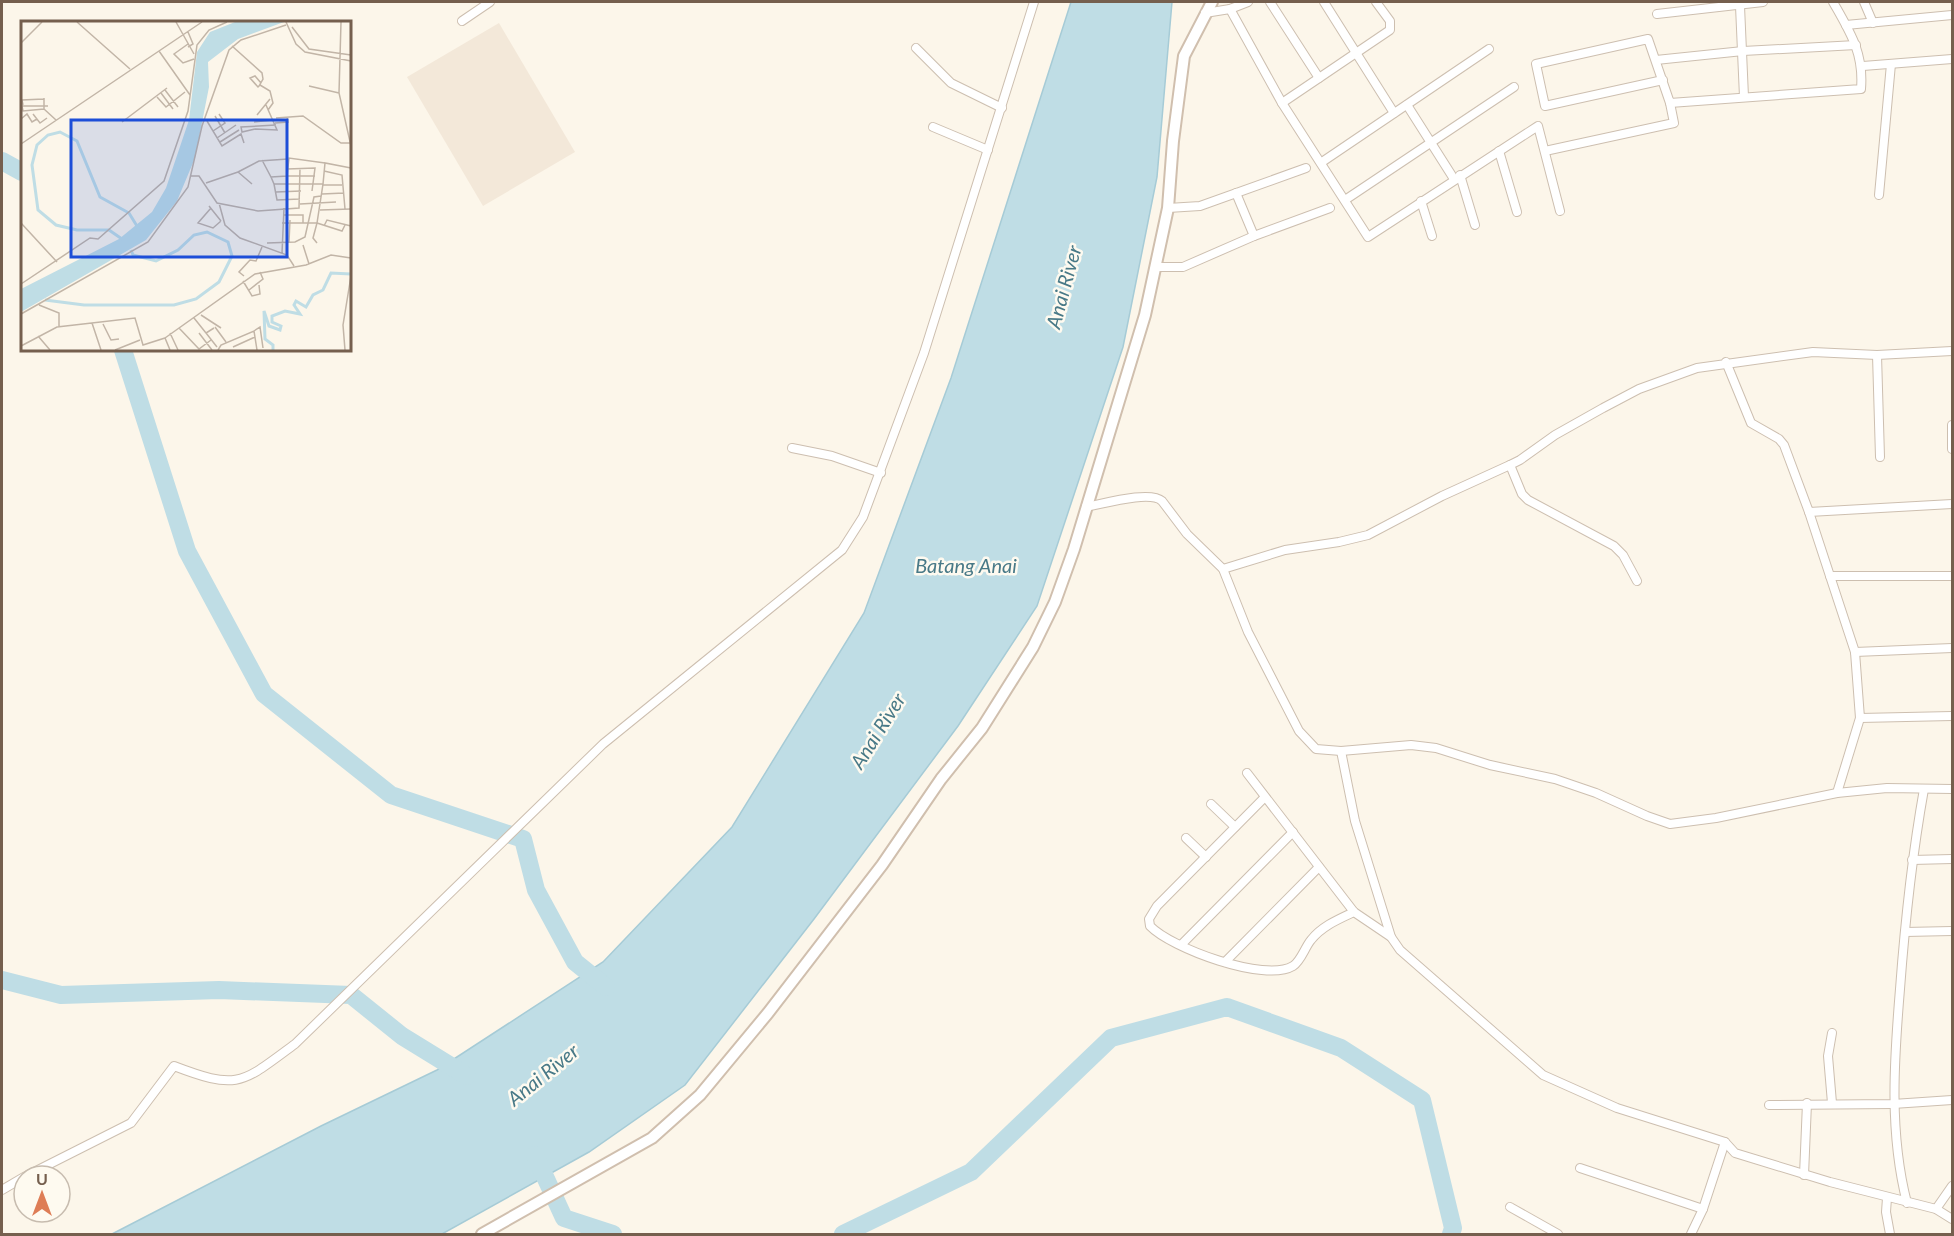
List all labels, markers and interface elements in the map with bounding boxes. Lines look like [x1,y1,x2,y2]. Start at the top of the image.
inset map [21,21,351,351]
water label: Anai River [1040,242,1086,332]
water label: Batang Anai [915,553,1017,577]
water label: Anai River [844,687,910,774]
water label: Anai River [501,1038,584,1111]
north arrow [12,1164,72,1224]
text: U [36,1169,48,1188]

